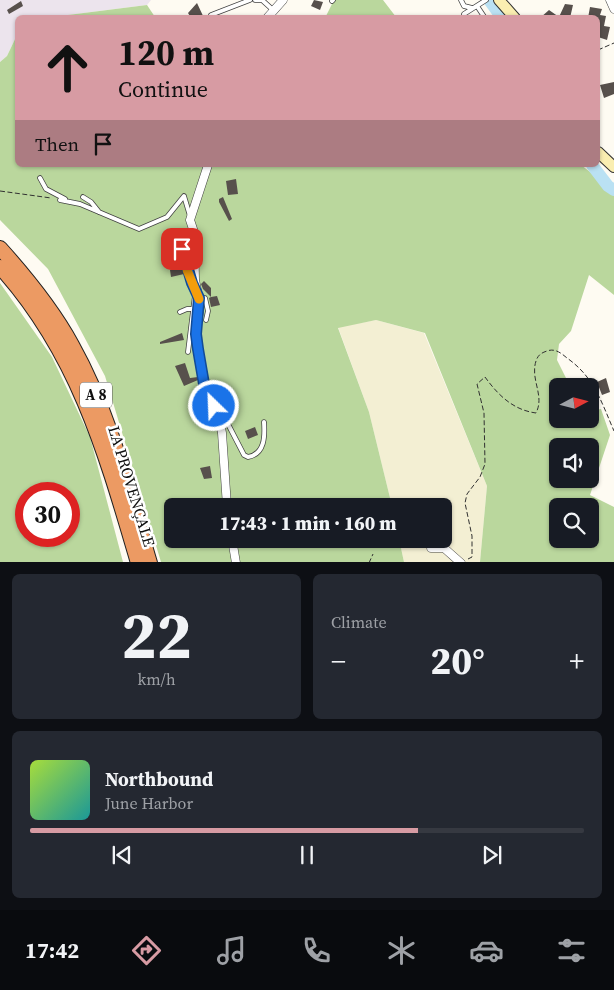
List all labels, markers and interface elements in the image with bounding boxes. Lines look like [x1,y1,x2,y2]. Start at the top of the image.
text: 120 m [118,29,214,77]
icon: ahead [35,35,100,100]
text: Continue [118,74,208,104]
icon: arrive [89,130,117,158]
text: Then [35,131,79,157]
pin [161,228,203,270]
icon: arrive [168,235,196,263]
north arrow [549,378,599,428]
map controls [549,378,599,548]
position arrow [187,379,239,431]
road number: A 8 [80,382,112,408]
street label: LA PROVENÇALE [103,423,161,549]
button: sound [549,438,599,488]
speed limit sign: 30 [15,482,80,547]
button: search [549,498,599,548]
text: 17:43 · 1 min · 160 m [219,510,397,536]
text: 22 [121,591,192,680]
text: Climate [331,611,387,633]
text: 20° [430,635,485,687]
text: − [331,642,346,680]
text: + [569,642,584,680]
text: km/h [137,668,176,690]
text: Northbound [105,766,213,792]
text: June Harbor [105,792,193,814]
icon: previous [108,841,136,869]
icon: pause [293,841,321,869]
icon: next [478,841,506,869]
icon: directions [129,933,164,968]
icon: music [214,933,249,968]
icon: phone [299,933,334,968]
icon: climate [384,933,419,968]
icon: car [469,933,504,968]
icon: filters [554,933,589,968]
text: 17:42 [25,935,79,965]

